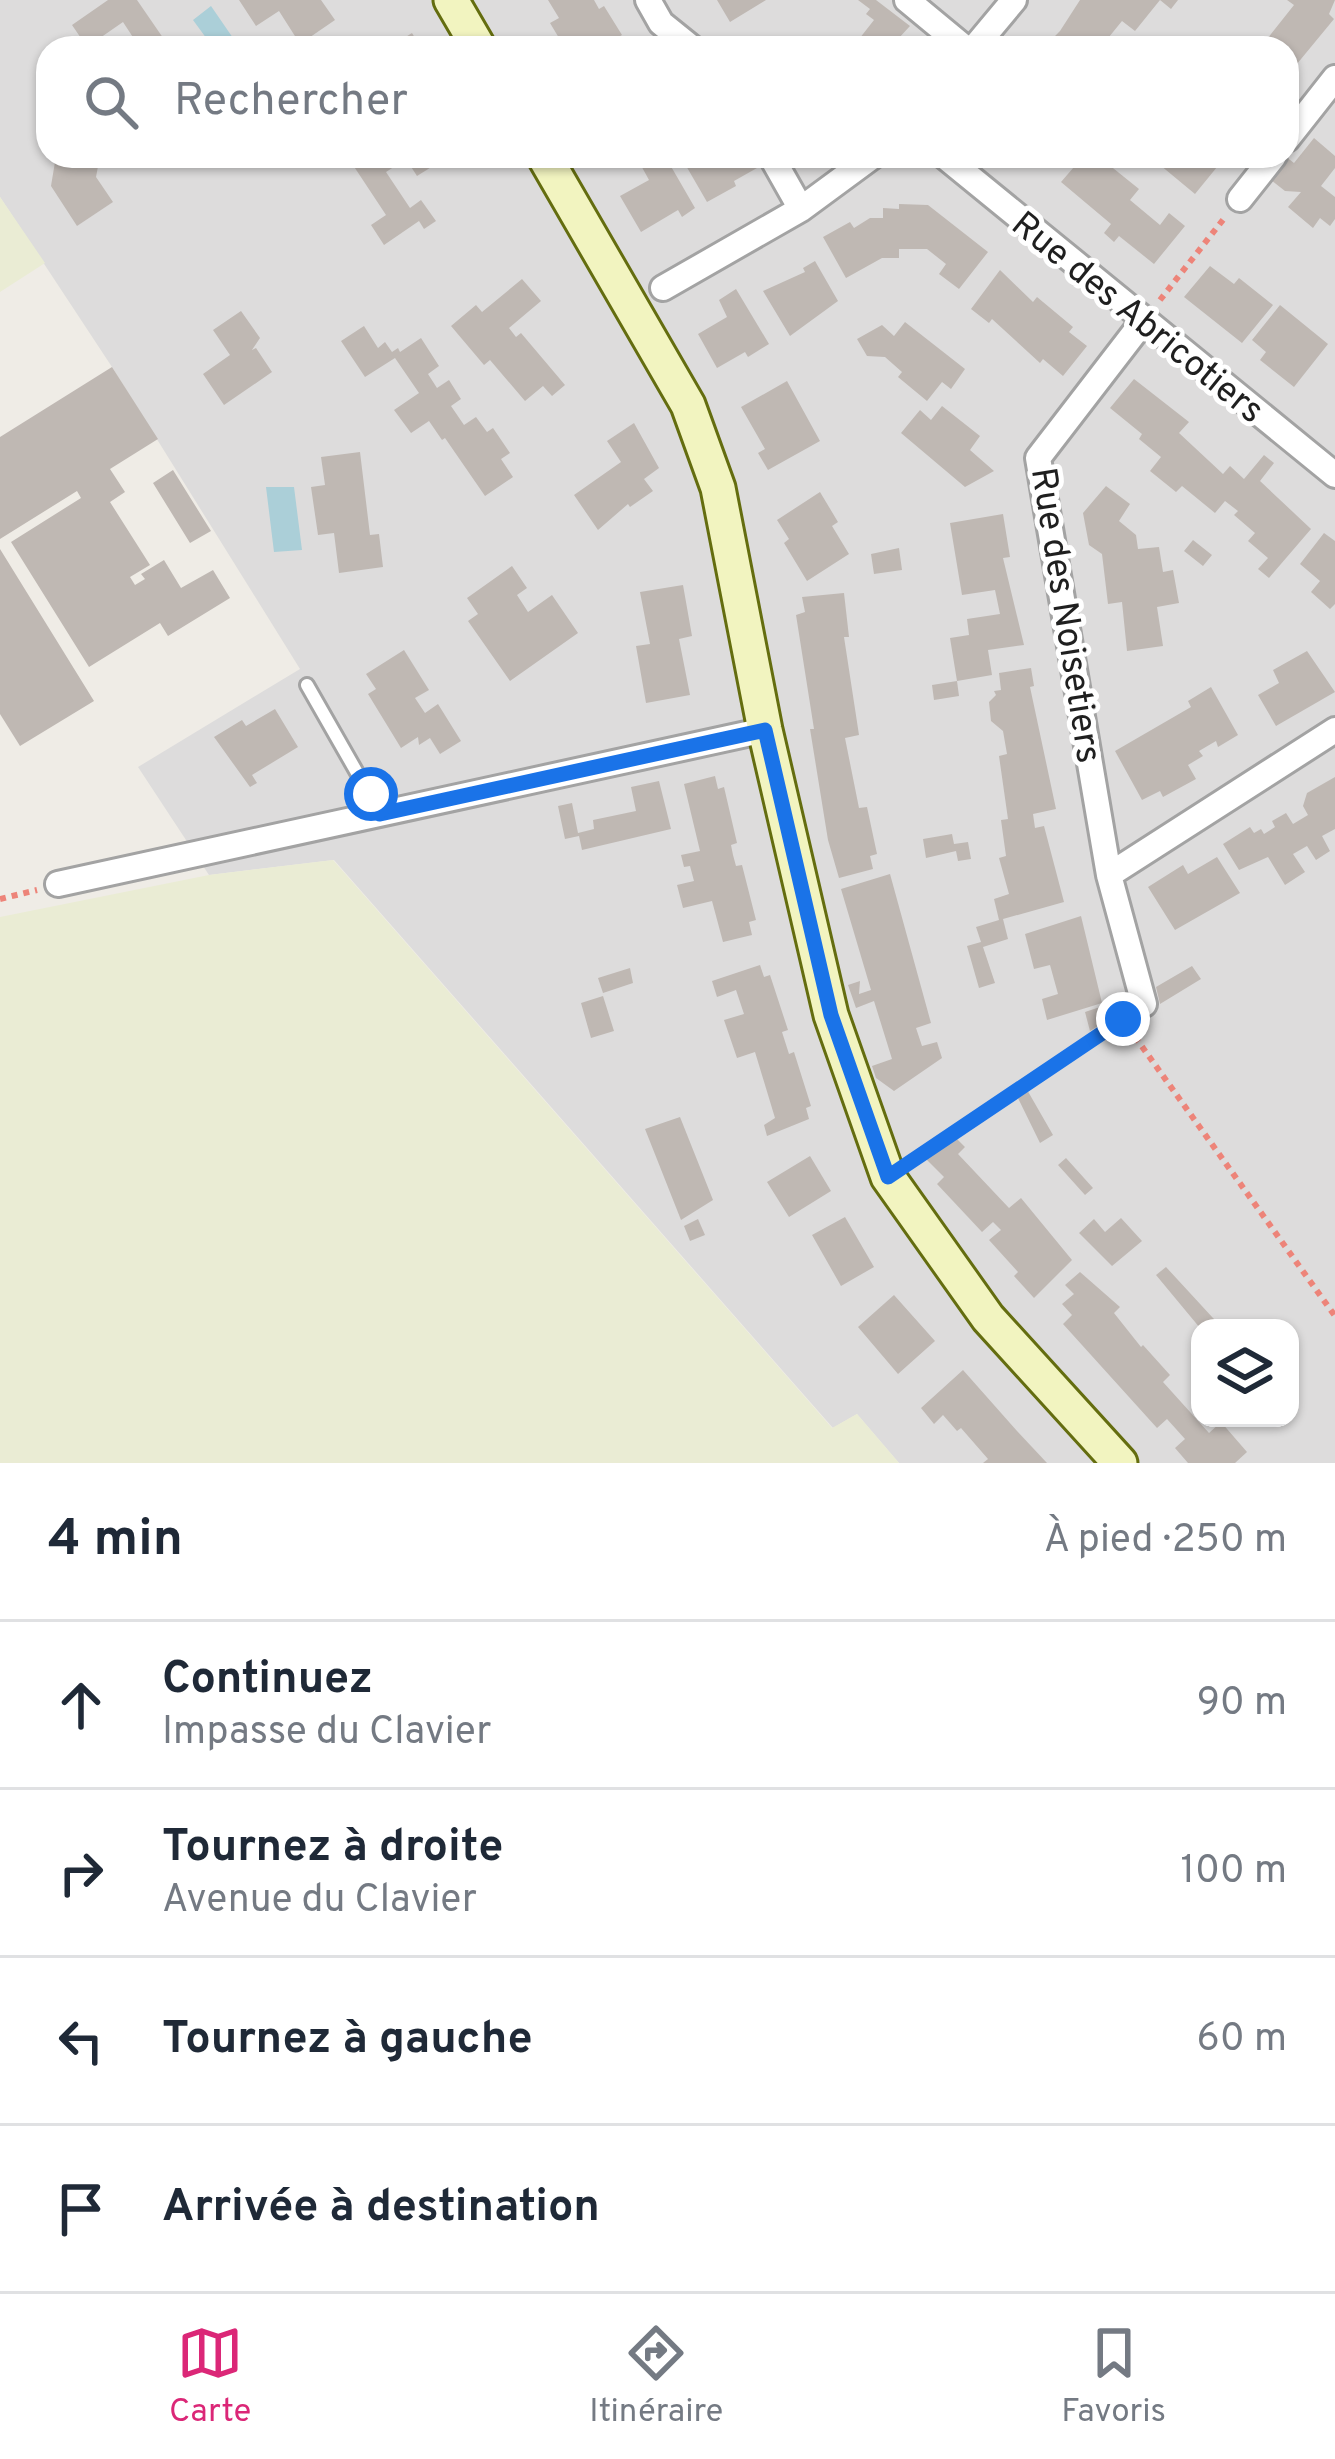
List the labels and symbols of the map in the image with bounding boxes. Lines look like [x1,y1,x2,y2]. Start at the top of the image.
street label: Rue des Abricotiers [1001,203,1272,435]
street label: Rue des Noisetiers [1018,465,1110,767]
route start [344,767,398,821]
route end [1096,992,1150,1046]

